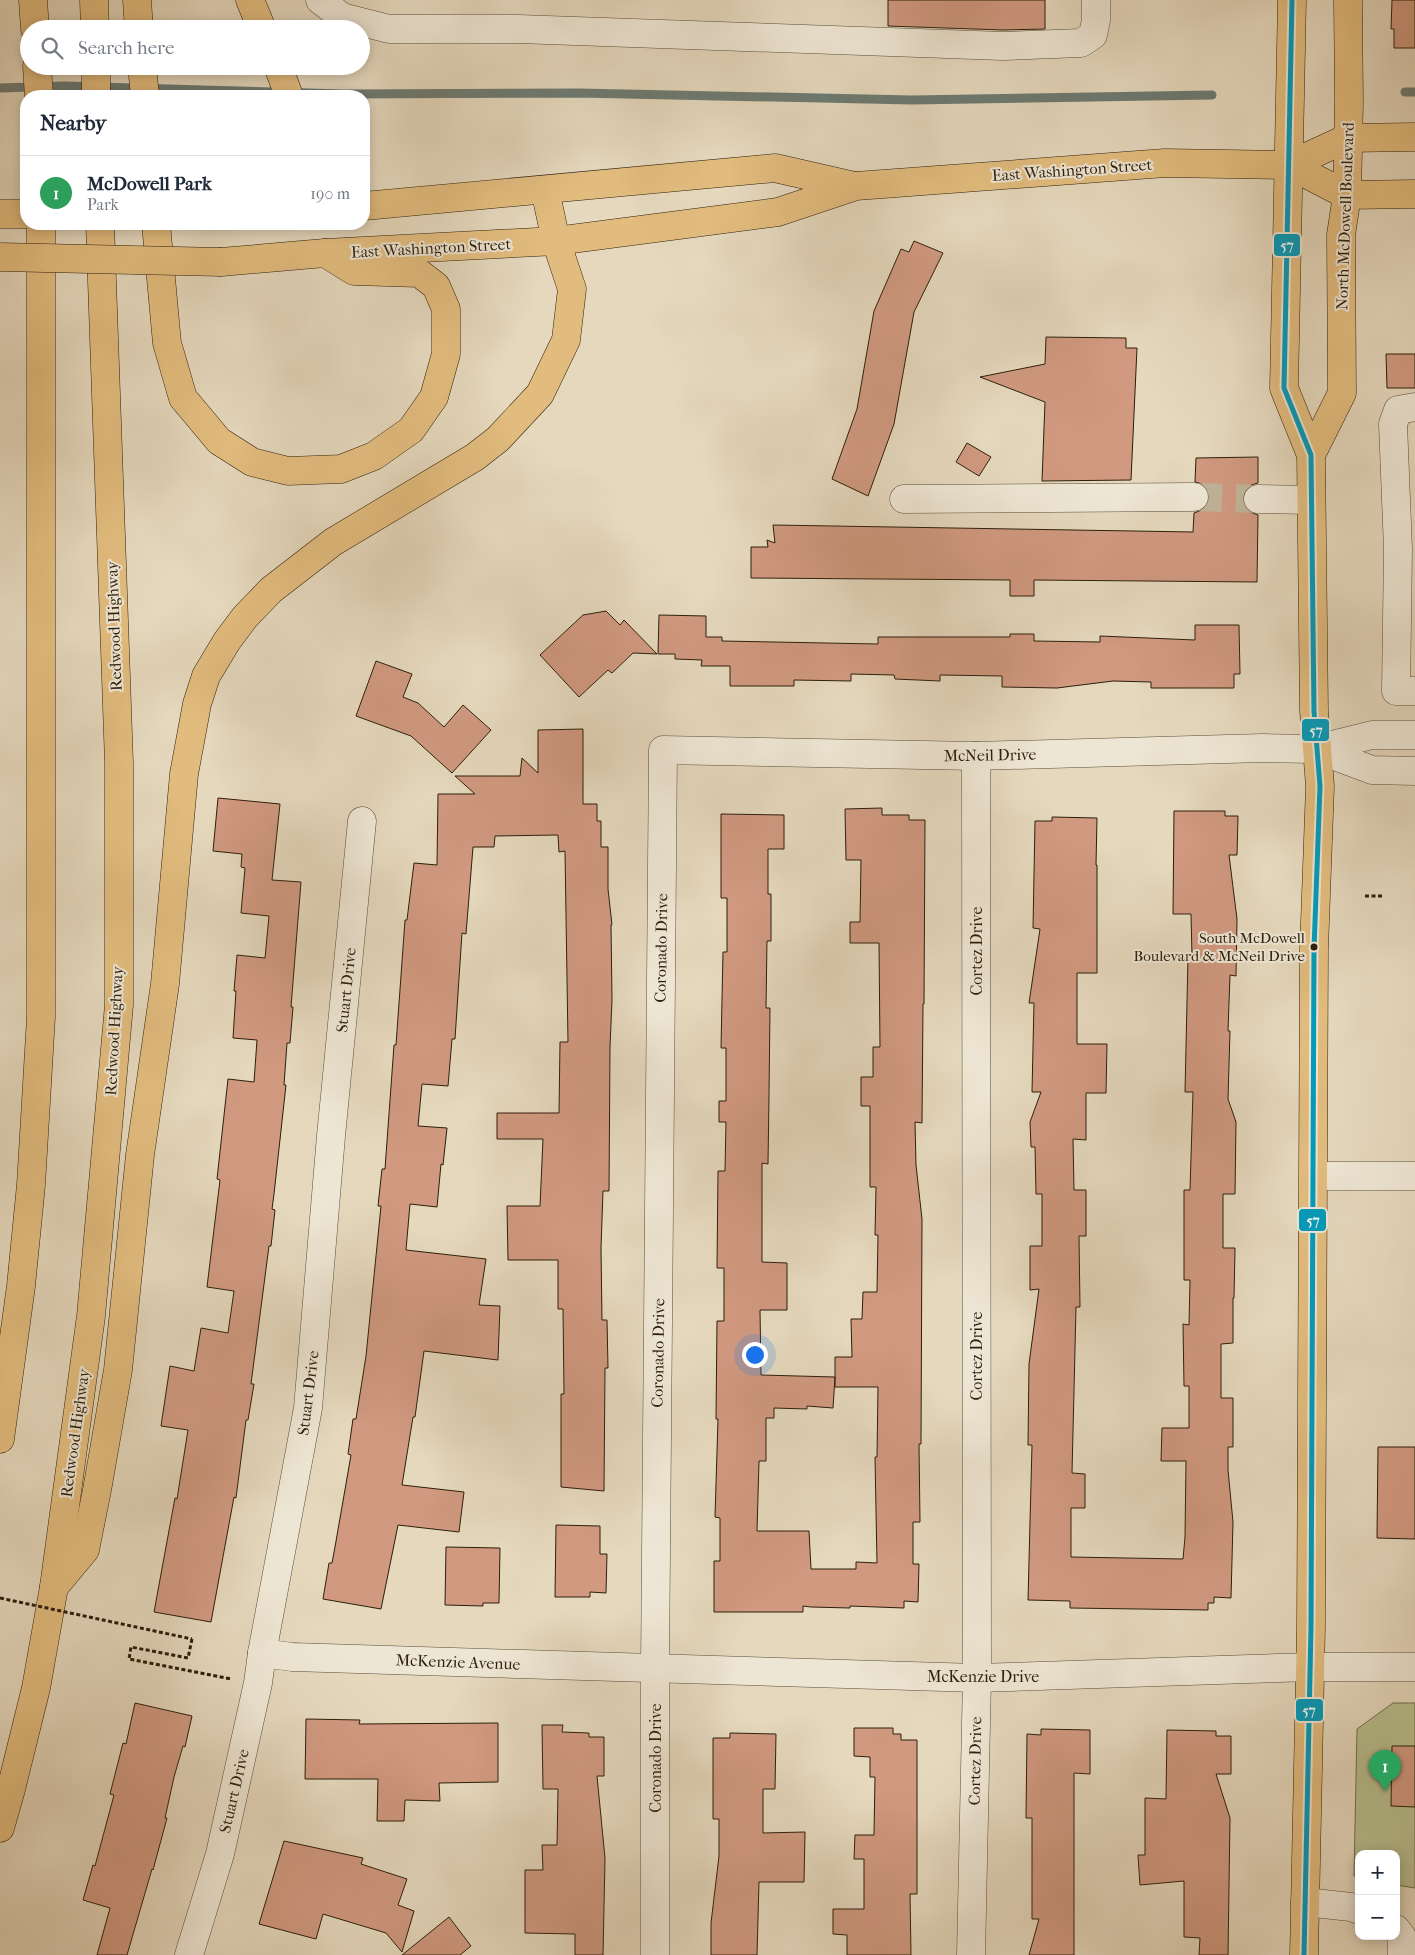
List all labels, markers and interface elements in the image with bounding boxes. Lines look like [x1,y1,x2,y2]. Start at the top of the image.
search box [20,20,370,75]
icon: search [38,34,66,62]
text: Search here [78,37,174,59]
text: Nearby [40,111,106,135]
street label: North McDowell Boulevard [1332,121,1358,310]
street label: East Washington Street [991,155,1153,185]
text: McDowell Park [87,173,212,195]
text: 1 [53,184,59,203]
text: 190 m [310,184,350,203]
text: Park [87,195,119,214]
line badge: 57 [1273,233,1301,257]
street label: East Washington Street [350,234,512,262]
text: 57 [1281,237,1294,254]
street label: Redwood Highway [102,560,126,691]
line badge: 57 [1301,718,1330,742]
text: 57 [1310,722,1323,739]
street label: McNeil Drive [943,745,1037,765]
street label: Coronado Drive [651,893,671,1003]
street label: Cortez Drive [967,906,986,995]
place label: South McDowell Boulevard & McNeil Drive [1133,929,1306,965]
marker: South McDowell Boulevard & McNeil Drive [1309,942,1319,952]
street label: Stuart Drive [332,946,360,1034]
street label: Redwood Highway [101,965,127,1096]
line badge: 57 [1298,1208,1327,1232]
text: 57 [1307,1212,1320,1229]
street label: Coronado Drive [648,1298,668,1408]
street label: Cortez Drive [967,1311,986,1400]
your location [742,1342,768,1368]
street label: Stuart Drive [293,1349,323,1437]
street label: Redwood Highway [57,1367,94,1499]
street label: McKenzie Avenue [395,1650,521,1674]
street label: McKenzie Drive [927,1667,1039,1686]
line badge: 57 [1295,1698,1324,1722]
text: 57 [1303,1702,1316,1719]
street label: Coronado Drive [646,1703,665,1813]
street label: Cortez Drive [965,1716,985,1806]
street label: Stuart Drive [215,1747,253,1835]
pin: 1 [1369,1750,1401,1791]
map controls [1355,1850,1400,1940]
button: + [1355,1850,1400,1895]
button: − [1355,1895,1400,1940]

